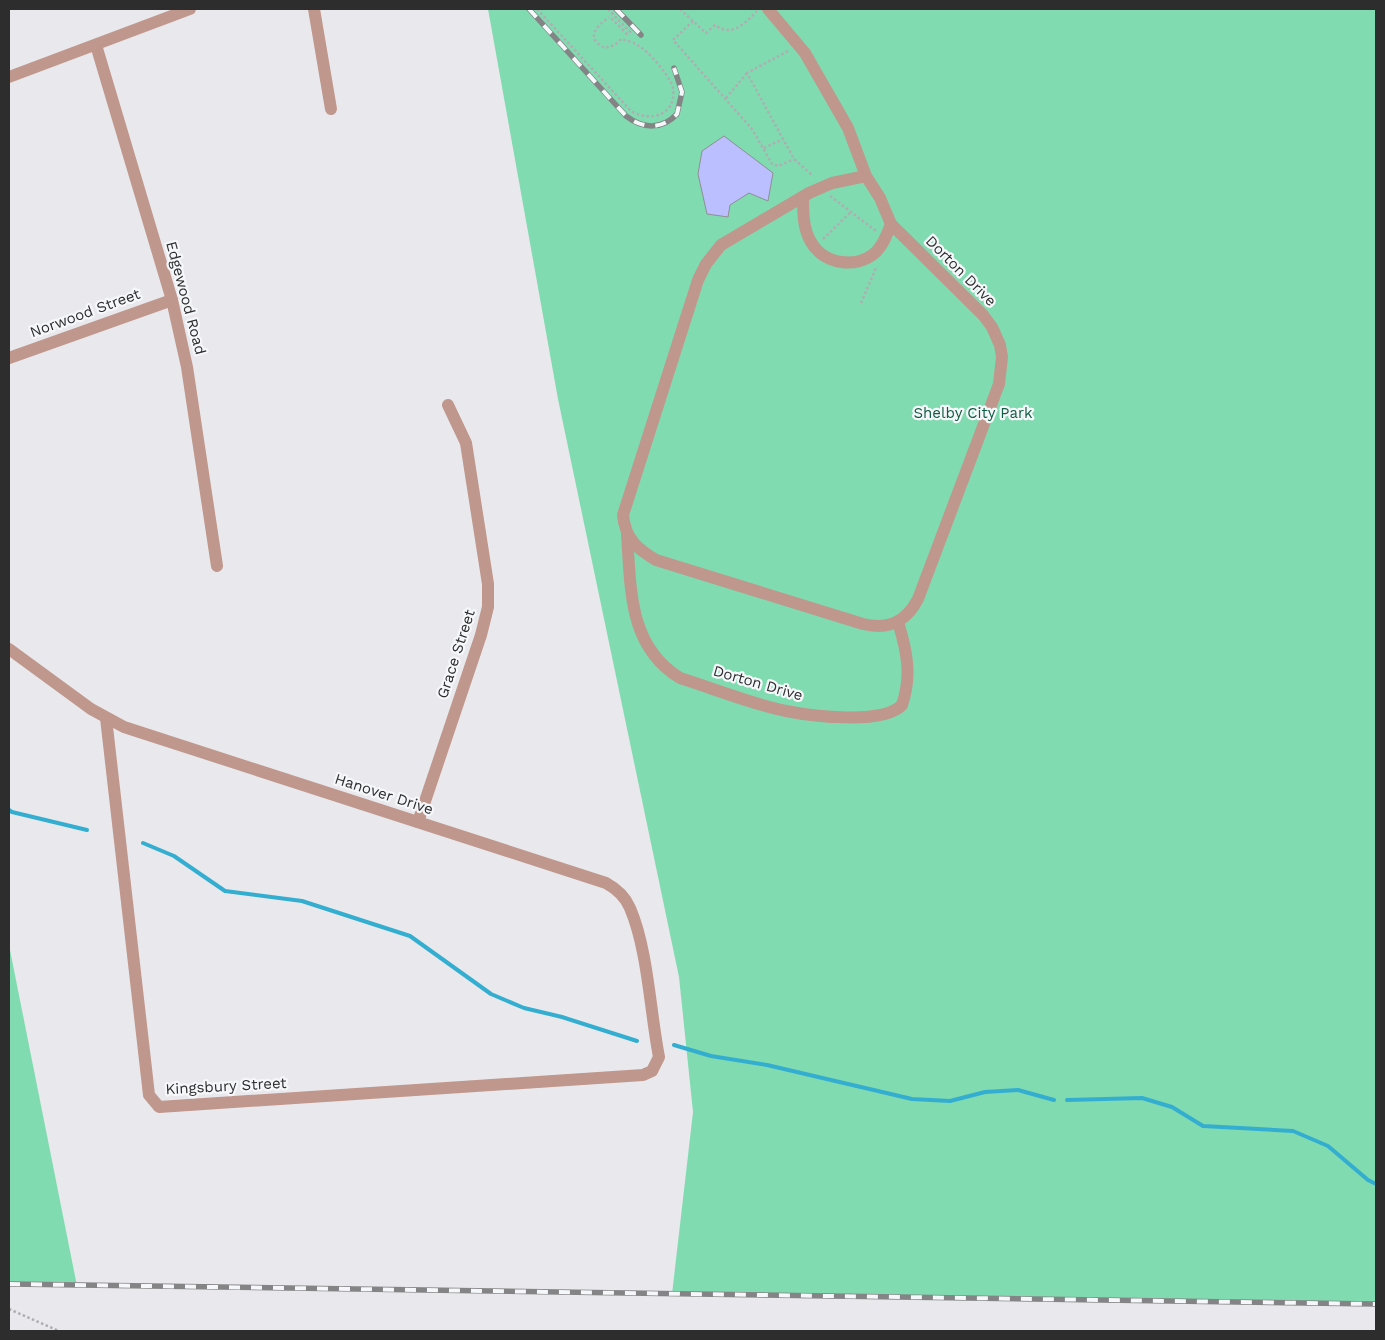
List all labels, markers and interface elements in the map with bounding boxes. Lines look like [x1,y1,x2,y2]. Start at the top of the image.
street label: Dorton Drive [922,232,1000,310]
street label: Edgewood Road [162,239,210,357]
street label: Norwood Street [27,284,143,341]
park label: Shelby City Park [913,404,1033,422]
street label: Grace Street [433,607,479,701]
street label: Dorton Drive [711,662,805,704]
street label: Hanover Drive [333,770,435,818]
street label: Kingsbury Street [165,1074,288,1098]

